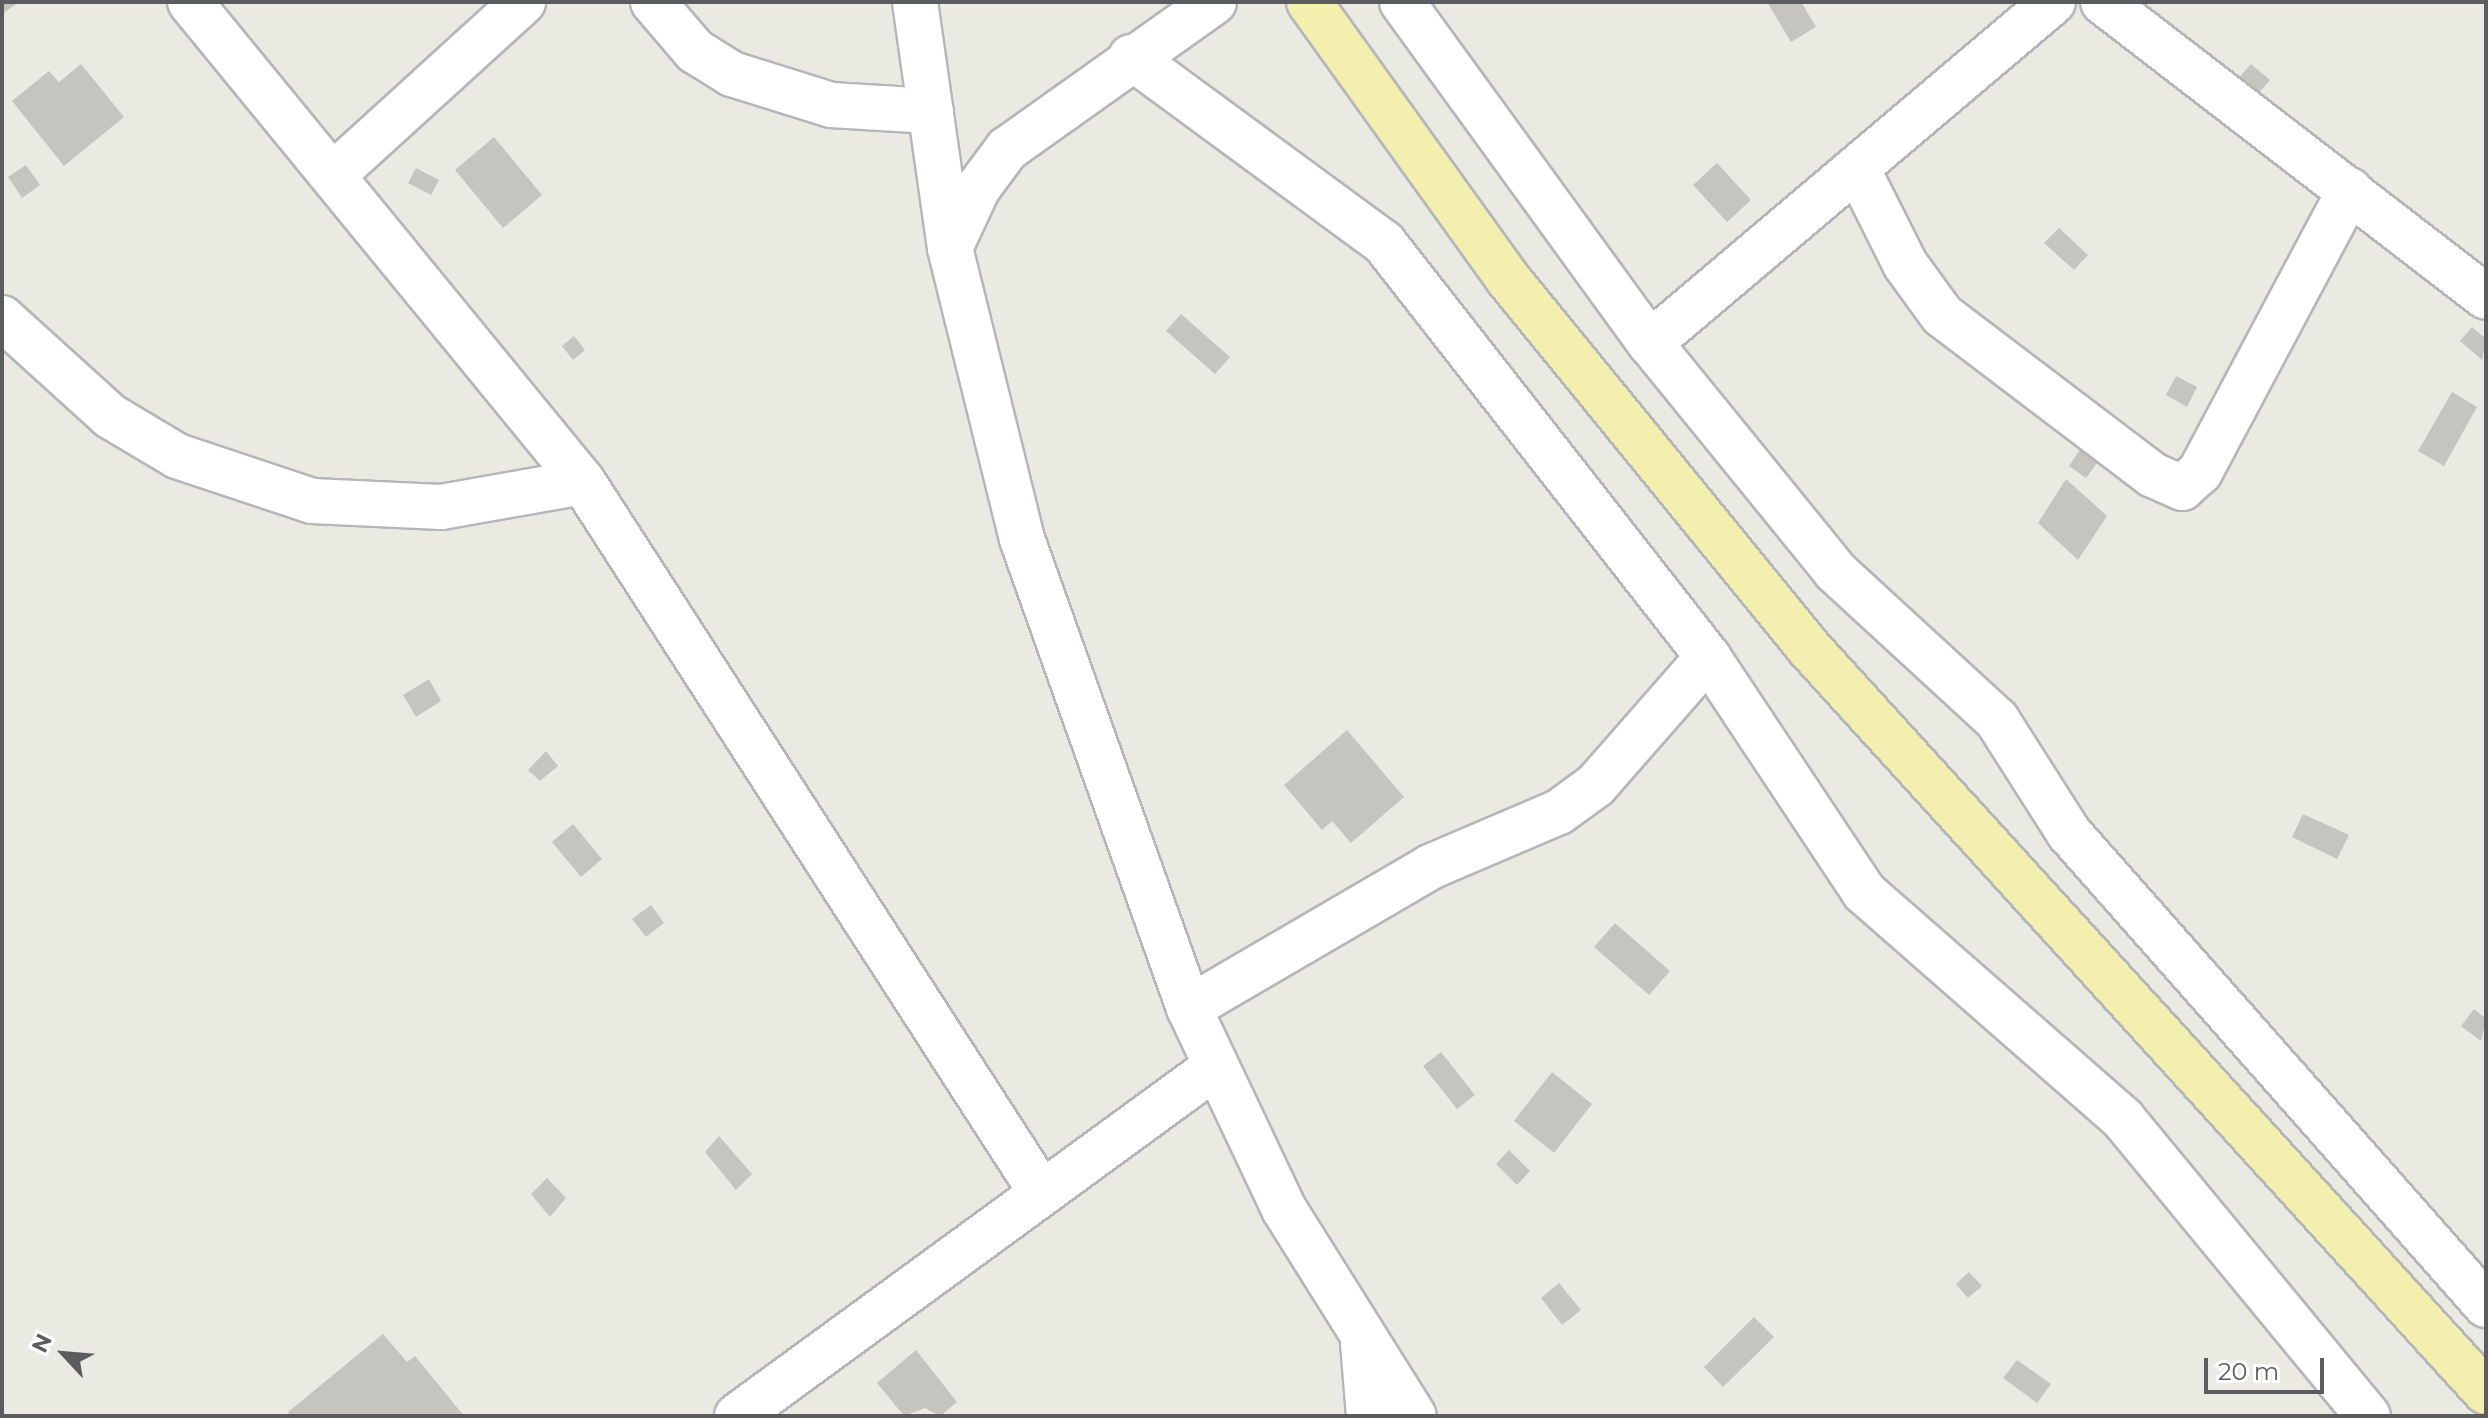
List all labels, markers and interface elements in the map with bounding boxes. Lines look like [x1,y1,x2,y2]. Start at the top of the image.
north arrow [24,1314,104,1394]
text: N [26,1329,58,1357]
scale bar [2208,1342,2328,1392]
text: 20 m [2218,1357,2279,1386]

